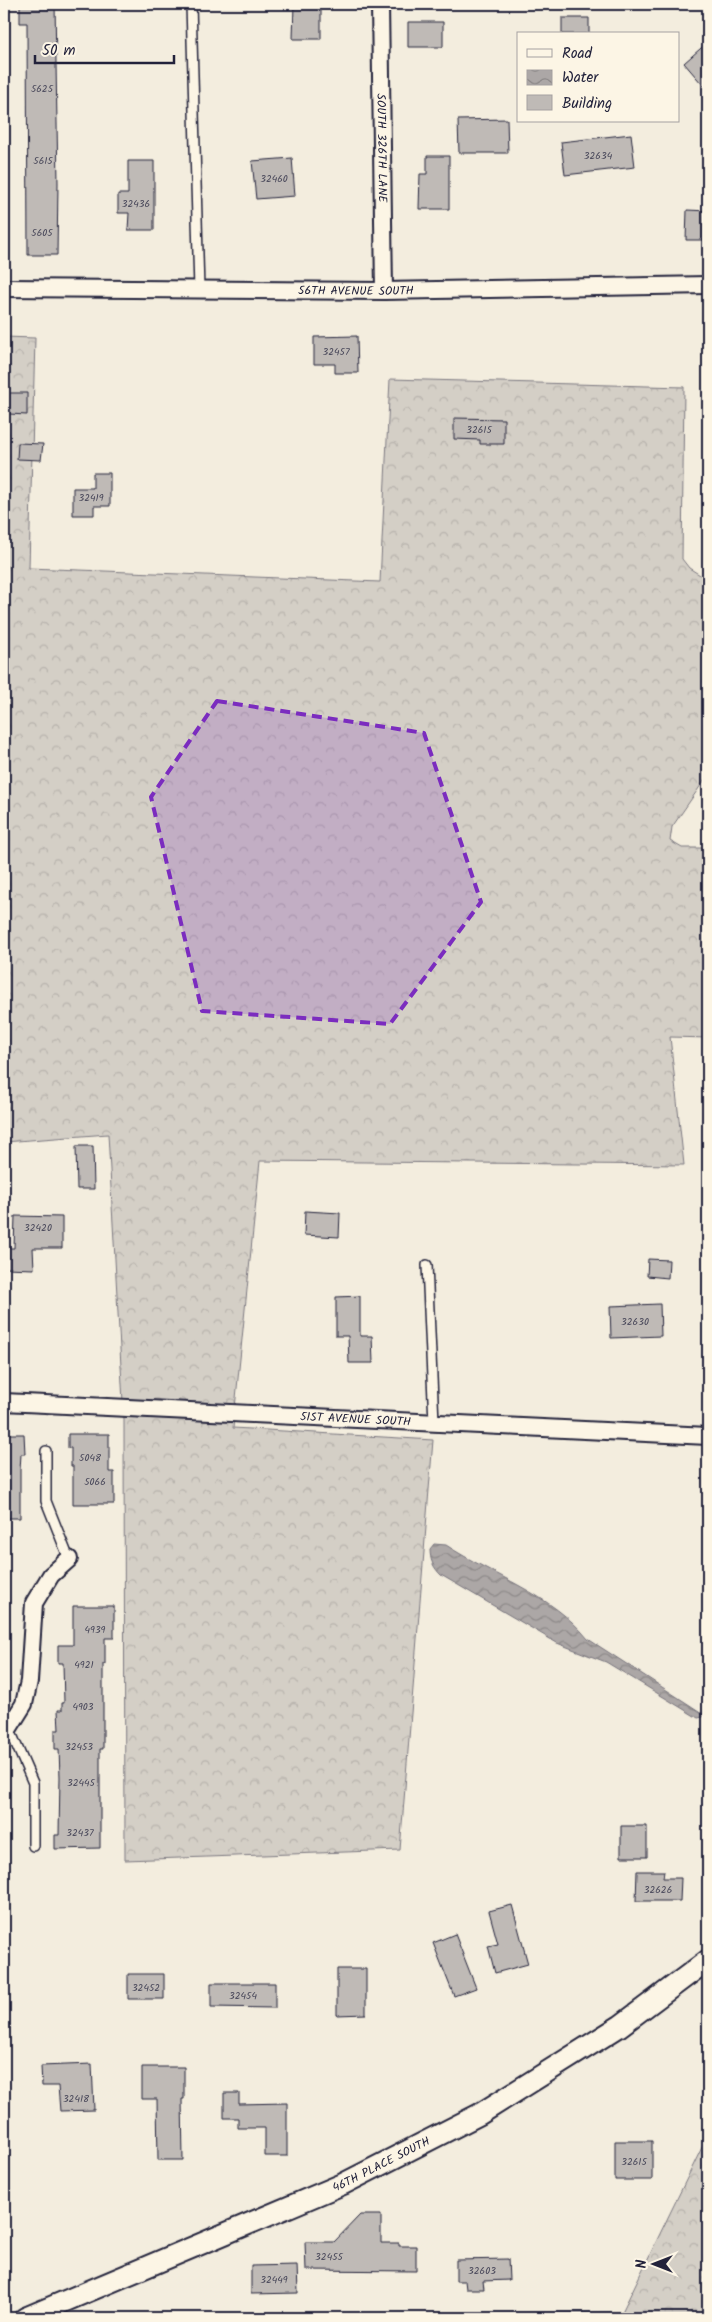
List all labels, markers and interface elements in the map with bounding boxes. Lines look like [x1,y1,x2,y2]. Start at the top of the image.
scale bar [35,32,174,64]
legend [517,32,680,122]
text: 50 m [42,39,76,63]
text: Road [562,42,593,66]
text: Water [562,66,599,90]
house number: 5625 [31,81,54,97]
text: Building [562,92,612,116]
street label: SOUTH 326TH LANE [371,93,392,204]
house number: 32634 [584,148,613,164]
house number: 5615 [33,153,53,169]
house number: 32460 [260,171,288,187]
house number: 32436 [122,196,150,212]
house number: 5605 [31,225,53,241]
street label: 56TH AVENUE SOUTH [298,281,414,301]
house number: 32457 [322,344,350,360]
house number: 32615 [466,422,492,438]
house number: 32419 [78,490,104,506]
house number: 32420 [24,1220,52,1236]
house number: 32630 [621,1314,649,1330]
street label: 51ST AVENUE SOUTH [300,1407,412,1432]
house number: 5048 [79,1450,102,1466]
house number: 5066 [84,1474,106,1490]
house number: 4939 [85,1622,106,1638]
house number: 4921 [74,1657,94,1673]
house number: 4903 [72,1699,94,1715]
house number: 32453 [65,1739,93,1755]
house number: 32445 [67,1775,96,1791]
house number: 32437 [66,1825,94,1841]
house number: 32626 [644,1882,672,1898]
house number: 32452 [132,1980,160,1996]
house number: 32454 [229,1988,257,2004]
house number: 32418 [63,2091,90,2107]
street label: 46TH PLACE SOUTH [330,2132,434,2197]
house number: 32615 [621,2154,647,2170]
north arrow [630,2240,680,2290]
house number: 32455 [315,2249,344,2265]
text: N [631,2259,653,2268]
house number: 32603 [468,2263,496,2279]
house number: 32449 [260,2272,288,2288]

